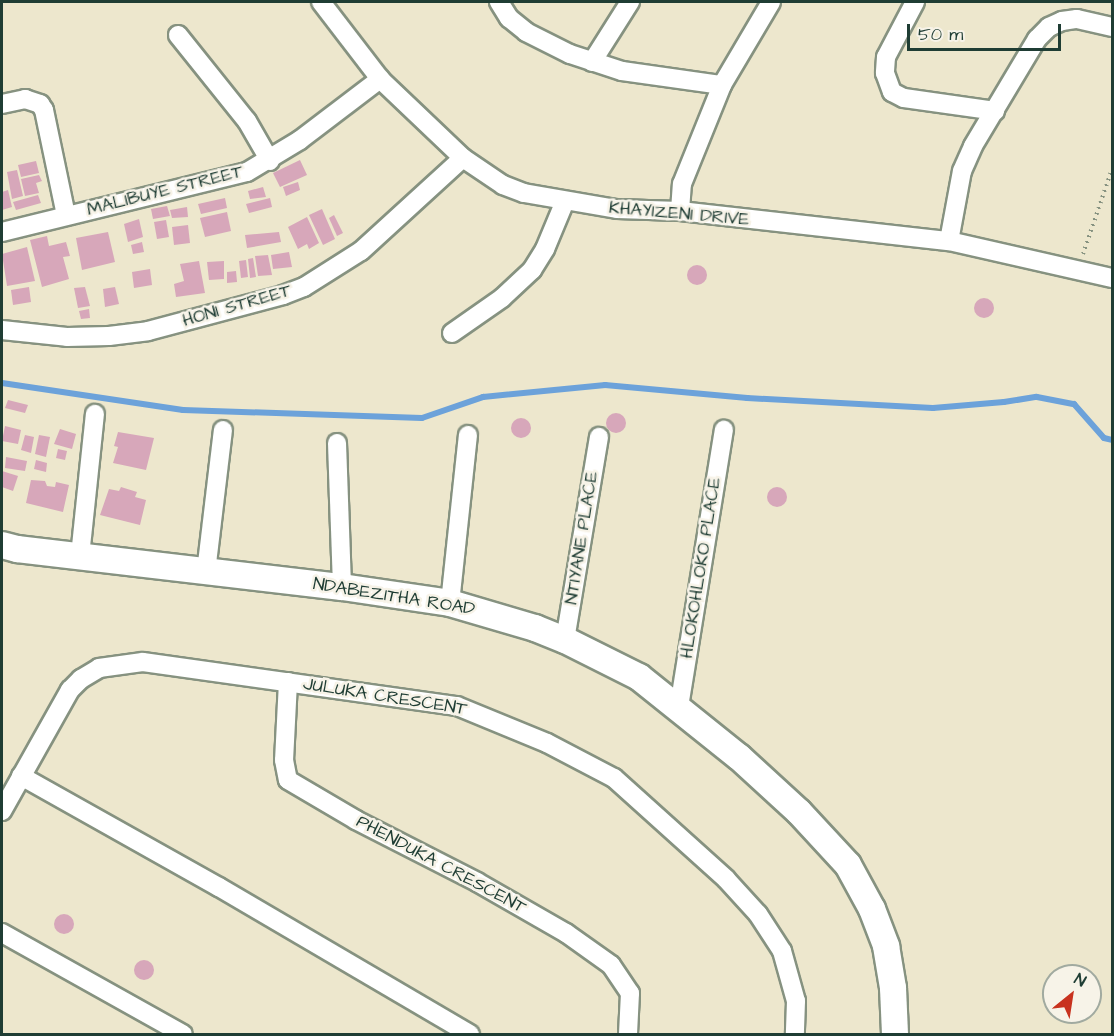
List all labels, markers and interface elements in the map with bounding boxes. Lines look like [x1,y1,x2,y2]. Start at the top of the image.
scale bar [910,12,1064,50]
text: 50 m [918,22,963,47]
street label: MALIBUYE STREET [85,161,245,221]
street label: KHAYIZENI DRIVE [608,197,750,231]
street label: HONI STREET [180,280,294,332]
street label: NTIYANE PLACE [561,470,603,606]
street label: HLOKOHLOKO PLACE [676,476,726,660]
street label: NDABEZITHA ROAD [311,574,477,620]
street label: JULUKA CRESCENT [302,673,468,721]
street label: PHENDUKA CRESCENT [352,811,530,919]
north arrow [1042,964,1102,1024]
text: N [1070,968,1090,992]

